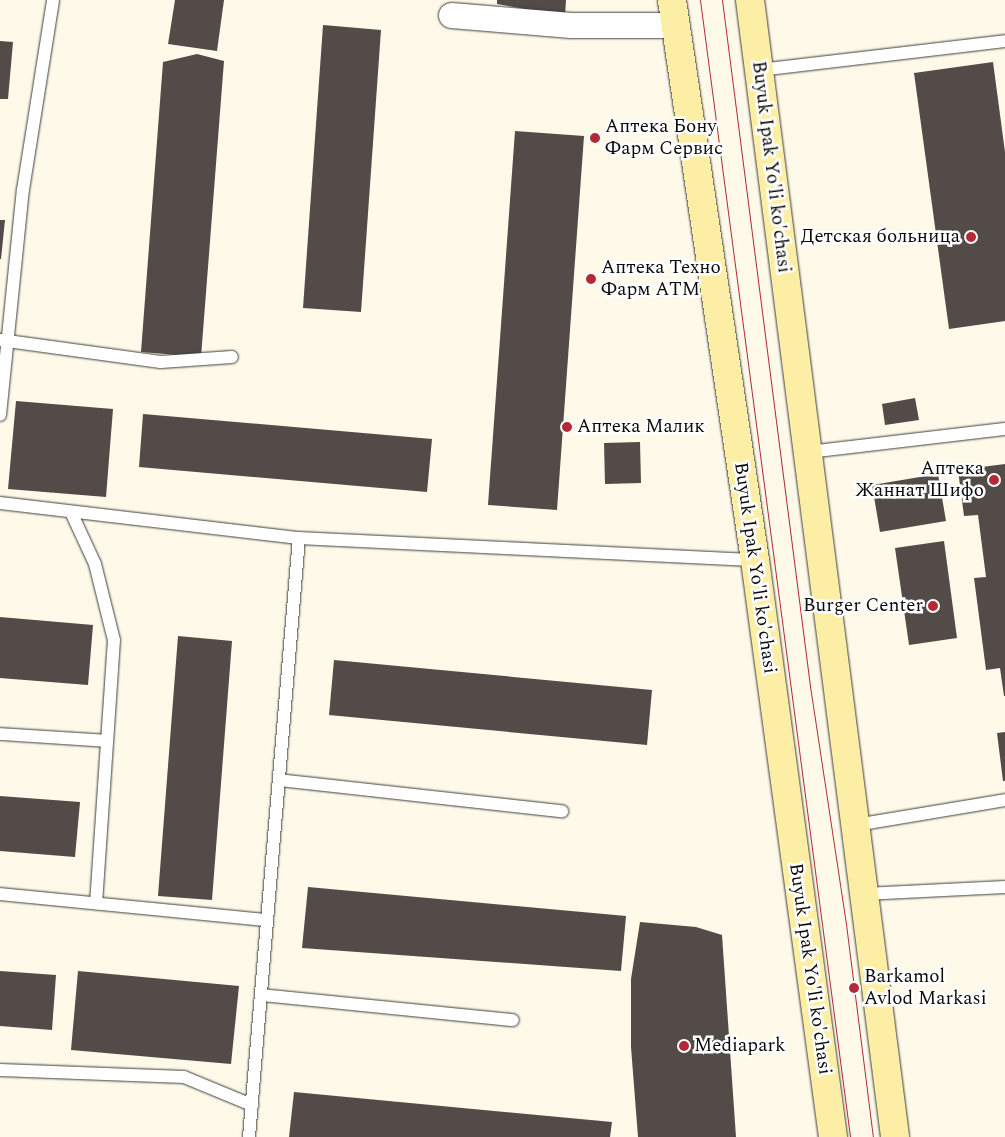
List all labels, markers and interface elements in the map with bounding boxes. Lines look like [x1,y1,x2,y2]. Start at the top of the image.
street label: Buyuk Ipak Yo'li ko'chasi [747,60,795,274]
place label: Аптека Бону Фарм Сервис [605,116,723,160]
marker: Аптека Бону Фарм Сервис [589,132,601,144]
place label: Детская больница [801,226,960,248]
marker: Детская больница [964,230,978,244]
place label: Аптека Техно Фарм АТМ [601,257,721,301]
marker: Аптека Техно Фарм АТМ [585,273,597,285]
place label: Аптека Малик [577,416,705,438]
marker: Аптека Малик [561,421,573,433]
place label: Аптека Жаннат Шифо [855,458,984,502]
street label: Buyuk Ipak Yo'li ko'chasi [729,461,781,675]
marker: Аптека Жаннат Шифо [988,474,1000,486]
place label: Burger Center [803,595,923,617]
marker: Burger Center [927,600,939,612]
street label: Buyuk Ipak Yo'li ko'chasi [784,862,836,1076]
place label: Barkamol Avlod Markasi [864,966,987,1010]
marker: Barkamol Avlod Markasi [848,982,860,994]
place label: Mediapark [694,1035,786,1057]
marker: Mediapark [678,1040,690,1052]

